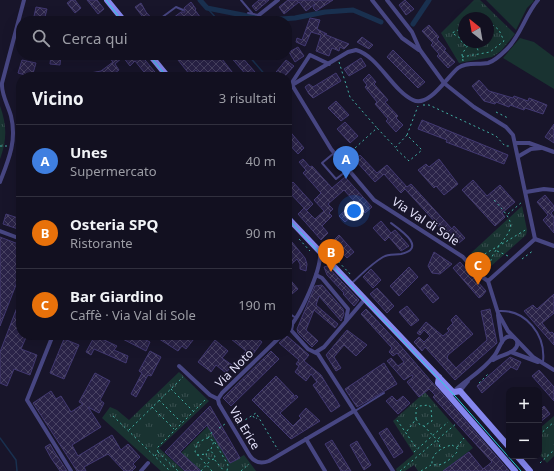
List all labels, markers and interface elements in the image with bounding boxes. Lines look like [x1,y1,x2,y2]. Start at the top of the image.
north arrow [458,12,494,48]
search box [16,16,292,60]
icon: search [30,27,52,49]
text: Cerca qui [62,28,128,48]
text: Vicino [32,87,84,110]
text: 3 risultati [219,89,276,107]
text: Unes [70,142,108,162]
pin: A [333,146,359,179]
text: A [41,152,50,170]
text: 40 m [246,152,276,170]
text: Supermercato [70,162,157,180]
street label: Via Val di Sole [389,193,463,249]
your location [344,201,364,221]
text: Osteria SPQ [70,214,158,234]
text: B [41,224,49,242]
text: 90 m [246,224,276,242]
text: Ristorante [70,234,133,252]
pin: B [318,239,344,272]
pin: C [465,252,491,285]
text: Bar Giardino [70,286,163,306]
text: C [41,296,49,314]
text: 190 m [238,296,276,314]
text: Caffè · Via Val di Sole [70,306,196,324]
street label: Via Noto [211,345,257,391]
map controls [506,387,542,459]
button: + [506,387,542,423]
street label: Via Erice [226,403,265,453]
button: − [506,423,542,459]

